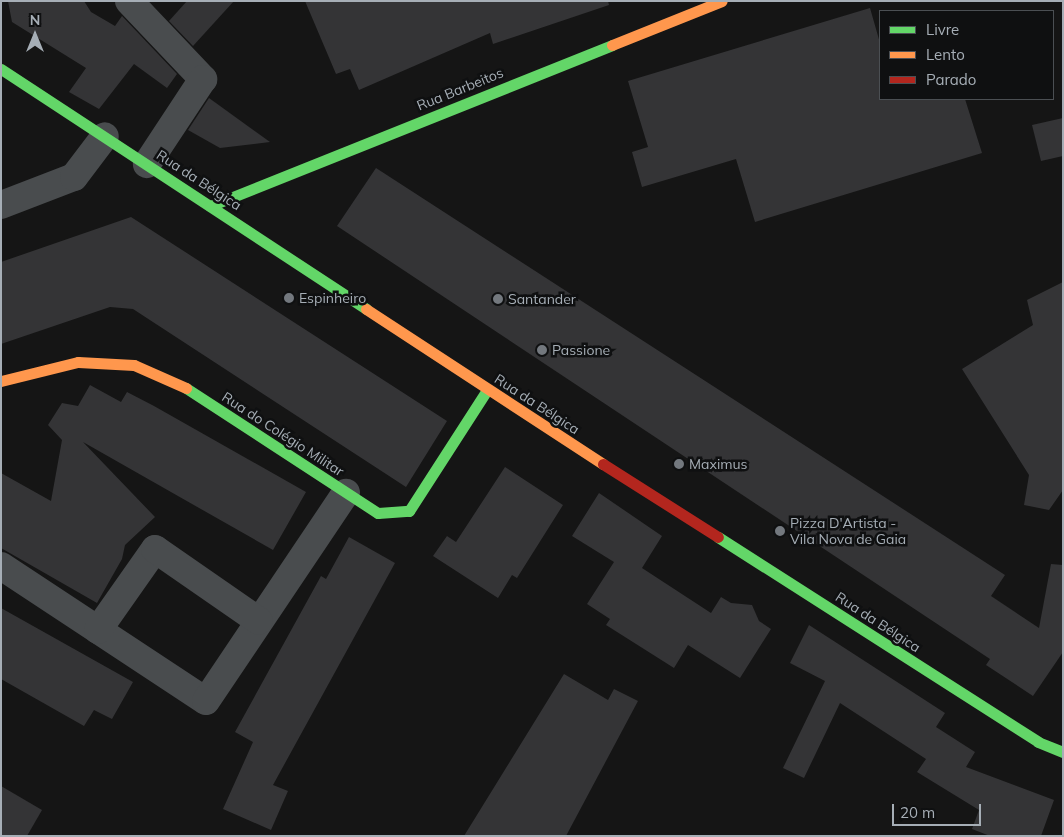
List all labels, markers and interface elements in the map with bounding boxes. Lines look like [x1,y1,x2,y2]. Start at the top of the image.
north arrow [10,10,60,60]
legend [879,10,1054,100]
text: N [30,11,40,29]
text: Livre [926,20,959,39]
text: Lento [926,45,965,64]
street label: Rua Barbeitos [414,64,506,114]
text: Parado [926,70,976,89]
street label: Rua da Bélgica [153,146,245,214]
place label: Espinheiro [299,290,366,306]
place label: Santander [508,291,576,307]
marker: Espinheiro [283,292,295,304]
marker: Santander [492,293,504,305]
place label: Passione [552,342,610,358]
marker: Passione [536,344,548,356]
street label: Rua da Bélgica [491,370,583,438]
street label: Rua do Colégio Militar [219,388,347,480]
place label: Maximus [689,456,748,472]
marker: Maximus [673,458,685,470]
place label: Pizza D'Artista - Vila Nova de Gaia [790,515,906,548]
marker: Pizza D'Artista - Vila Nova de Gaia [774,525,786,537]
street label: Rua da Bélgica [832,588,924,656]
scale bar [894,794,983,826]
text: 20 m [900,803,935,822]

